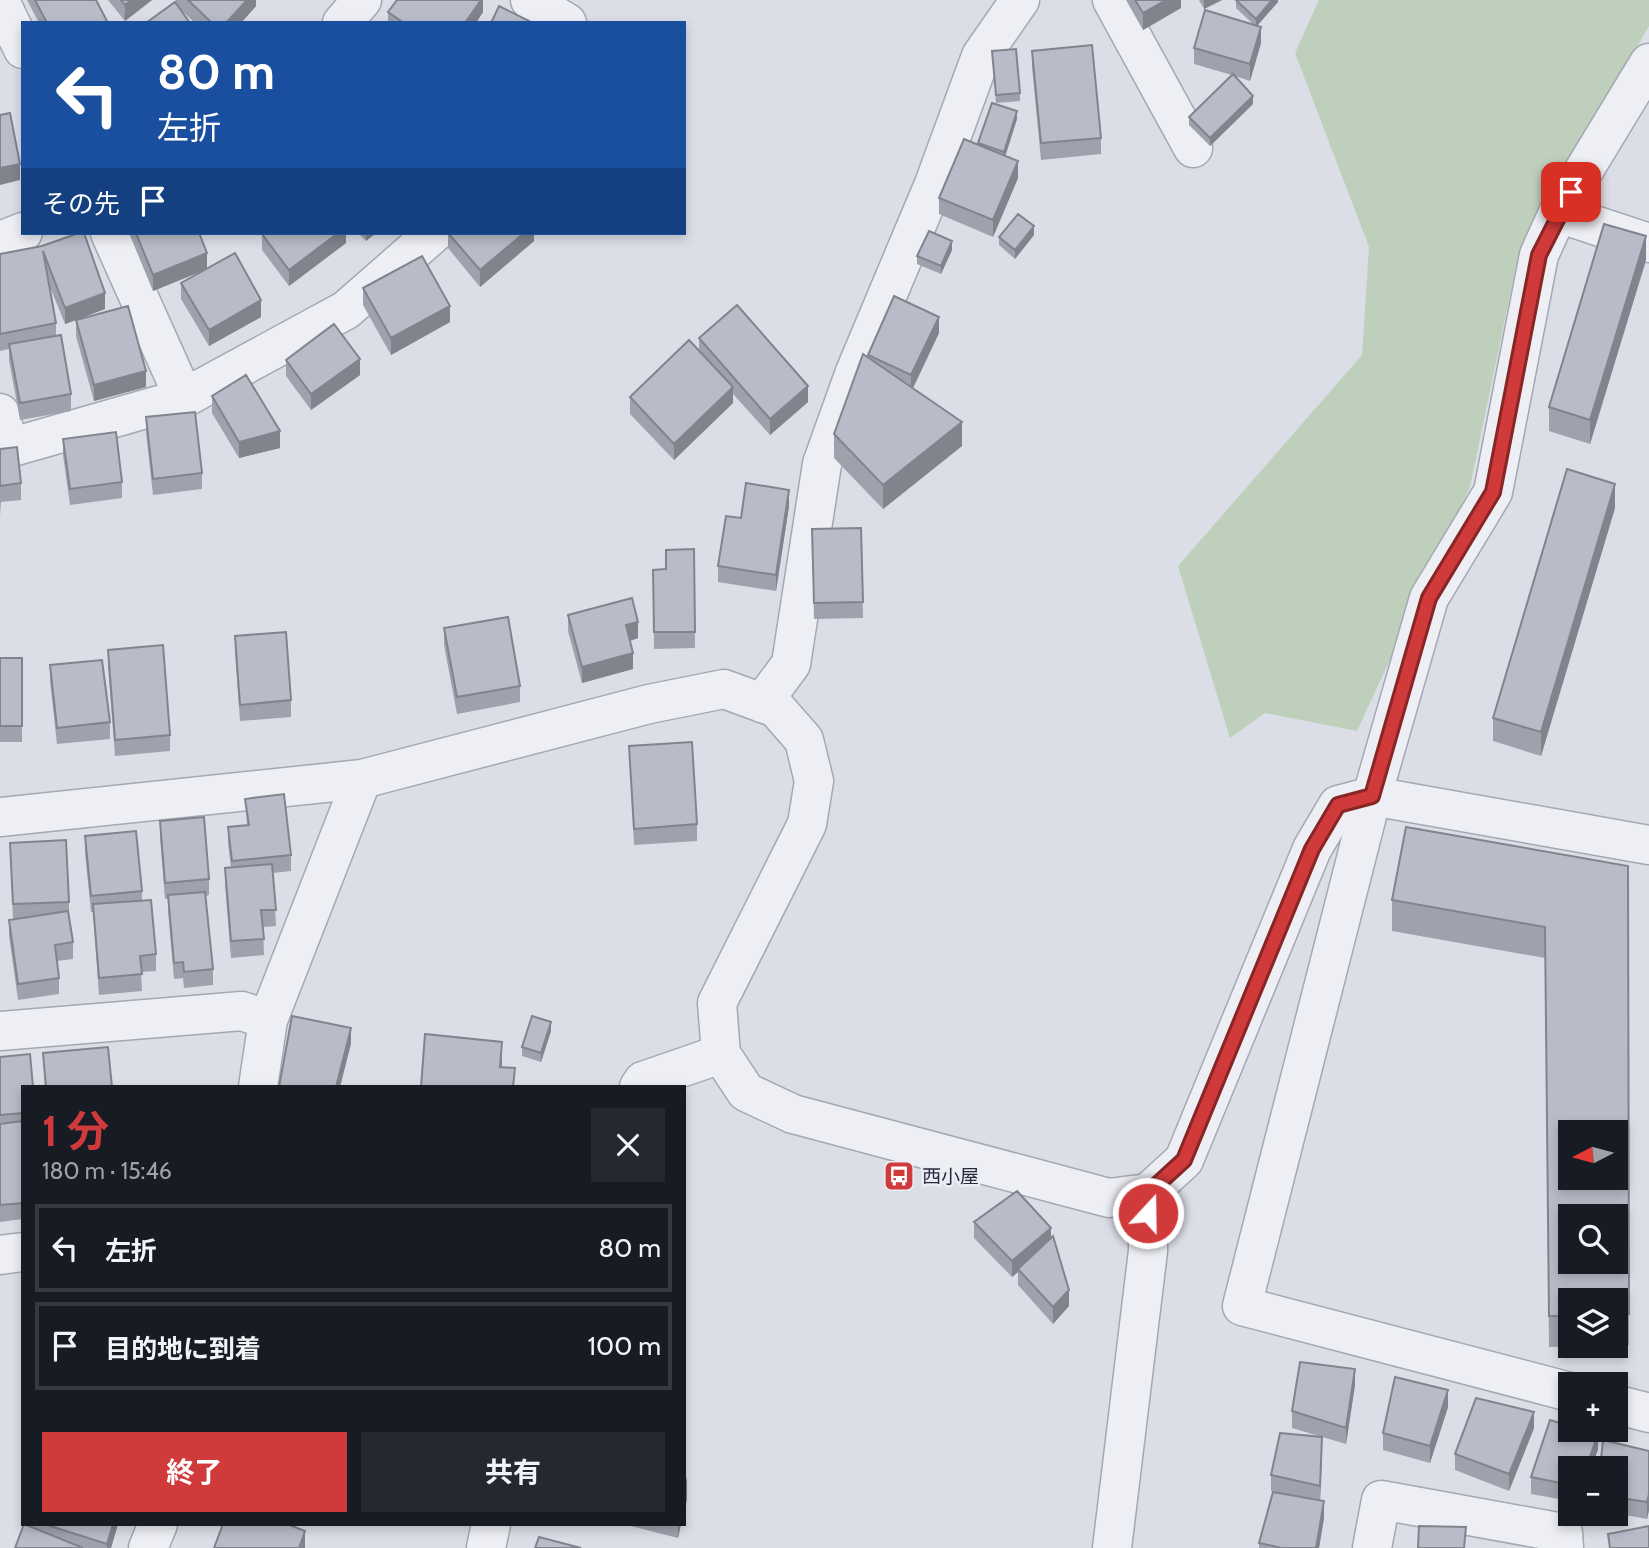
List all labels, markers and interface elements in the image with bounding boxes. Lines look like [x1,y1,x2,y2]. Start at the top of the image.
text: 80 m [157,42,275,101]
icon: left [42,49,133,140]
text: 左折 [157,108,221,147]
pin [1541,162,1601,222]
icon: arrive [1552,173,1590,211]
icon: arrive [134,182,172,220]
text: その先 [42,188,120,220]
text: 1 分 [42,1105,109,1157]
button: close [591,1108,665,1182]
north arrow [1558,1120,1628,1190]
map controls [1558,1120,1628,1526]
text: 180 m · 15:46 [42,1157,172,1185]
bus stop icon: 西小屋 [882,1159,916,1193]
place label: 西小屋 [922,1165,979,1188]
position arrow [1111,1176,1185,1250]
button: search [1558,1204,1628,1274]
icon: left [46,1229,84,1267]
text: 80 m [598,1232,661,1264]
text: 左折 [105,1235,157,1267]
button: layers [1558,1288,1628,1358]
icon: arrive [46,1327,84,1365]
text: 100 m [588,1330,661,1362]
text: 目的地に到着 [105,1333,261,1365]
button: + [1558,1372,1628,1442]
button: 終了 [42,1432,347,1512]
button: 共有 [361,1432,665,1512]
button: − [1558,1456,1628,1526]

